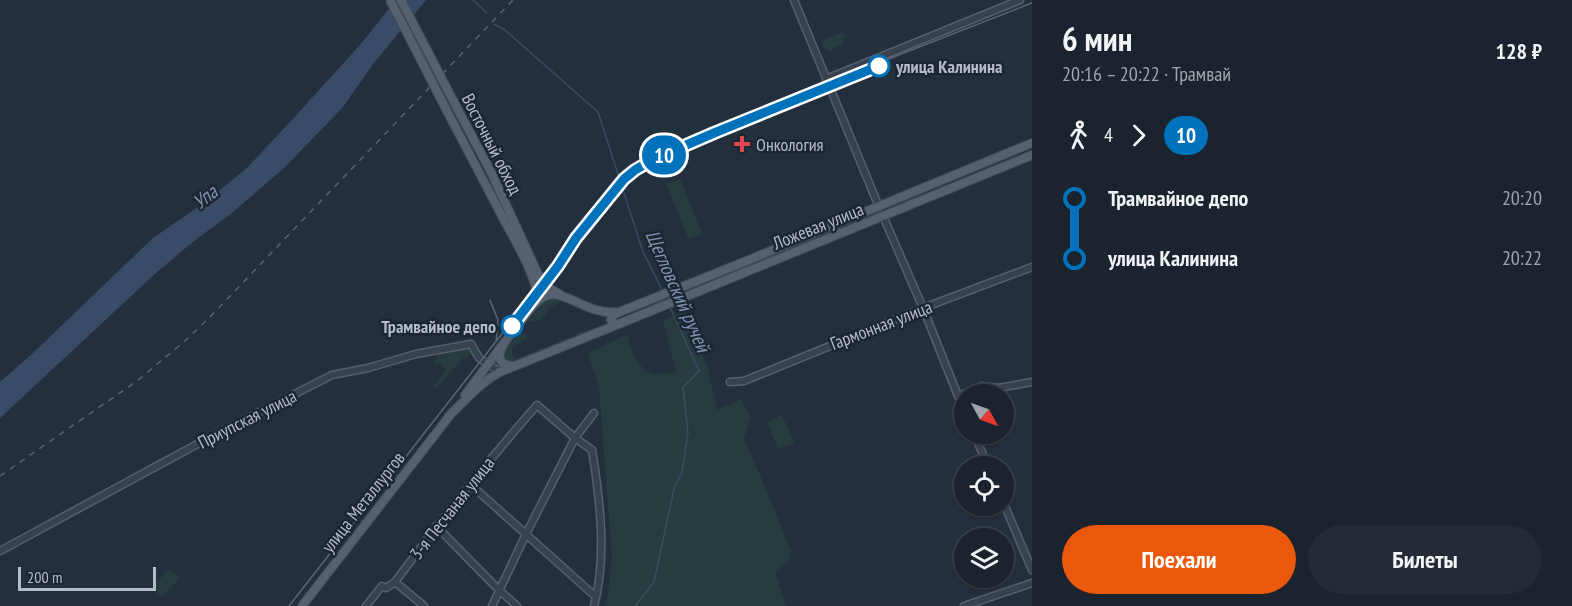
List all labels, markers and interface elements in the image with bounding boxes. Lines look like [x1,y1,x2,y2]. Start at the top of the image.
text: 6 мин [1062,17,1132,60]
text: 128 ₽ [1495,37,1542,65]
marker: улица Калинина [868,55,890,77]
place label: улица Калинина [895,55,1002,78]
text: 20:16 – 20:22 · Трамвай [1062,61,1231,87]
street label: Восточный обход [457,90,527,198]
icon: walk [1062,119,1095,152]
icon: forward [1122,119,1155,152]
text: 4 [1104,122,1113,148]
text: 10 [1176,122,1196,149]
place label: Онкология [756,133,824,156]
marker: Онкология [733,135,751,153]
line badge: 10 [637,136,691,174]
text: 10 [654,142,674,169]
water label: Упа [187,179,224,215]
text: Трамвайное депо [1108,184,1248,212]
text: 20:20 [1502,185,1542,211]
street label: Ложевая улица [768,197,867,255]
water label: Щегловский ручей [640,226,717,358]
text: улица Калинина [1108,244,1238,272]
text: 20:22 [1502,245,1542,271]
street label: Гармонная улица [827,295,935,355]
place label: Трамвайное депо [381,315,496,338]
marker: Трамвайное депо [501,315,523,337]
street label: Приупская улица [194,384,300,454]
north arrow [954,384,1014,444]
map controls [954,384,1014,588]
street label: улица Металлургов [316,447,410,557]
street label: 3-я Песчаная улица [405,452,499,564]
button: locate [954,456,1014,516]
button: Поехали [1062,525,1296,594]
button: Билеты [1308,525,1542,594]
button: layers [954,528,1014,588]
scale bar [18,564,156,592]
text: 200 m [27,567,62,587]

